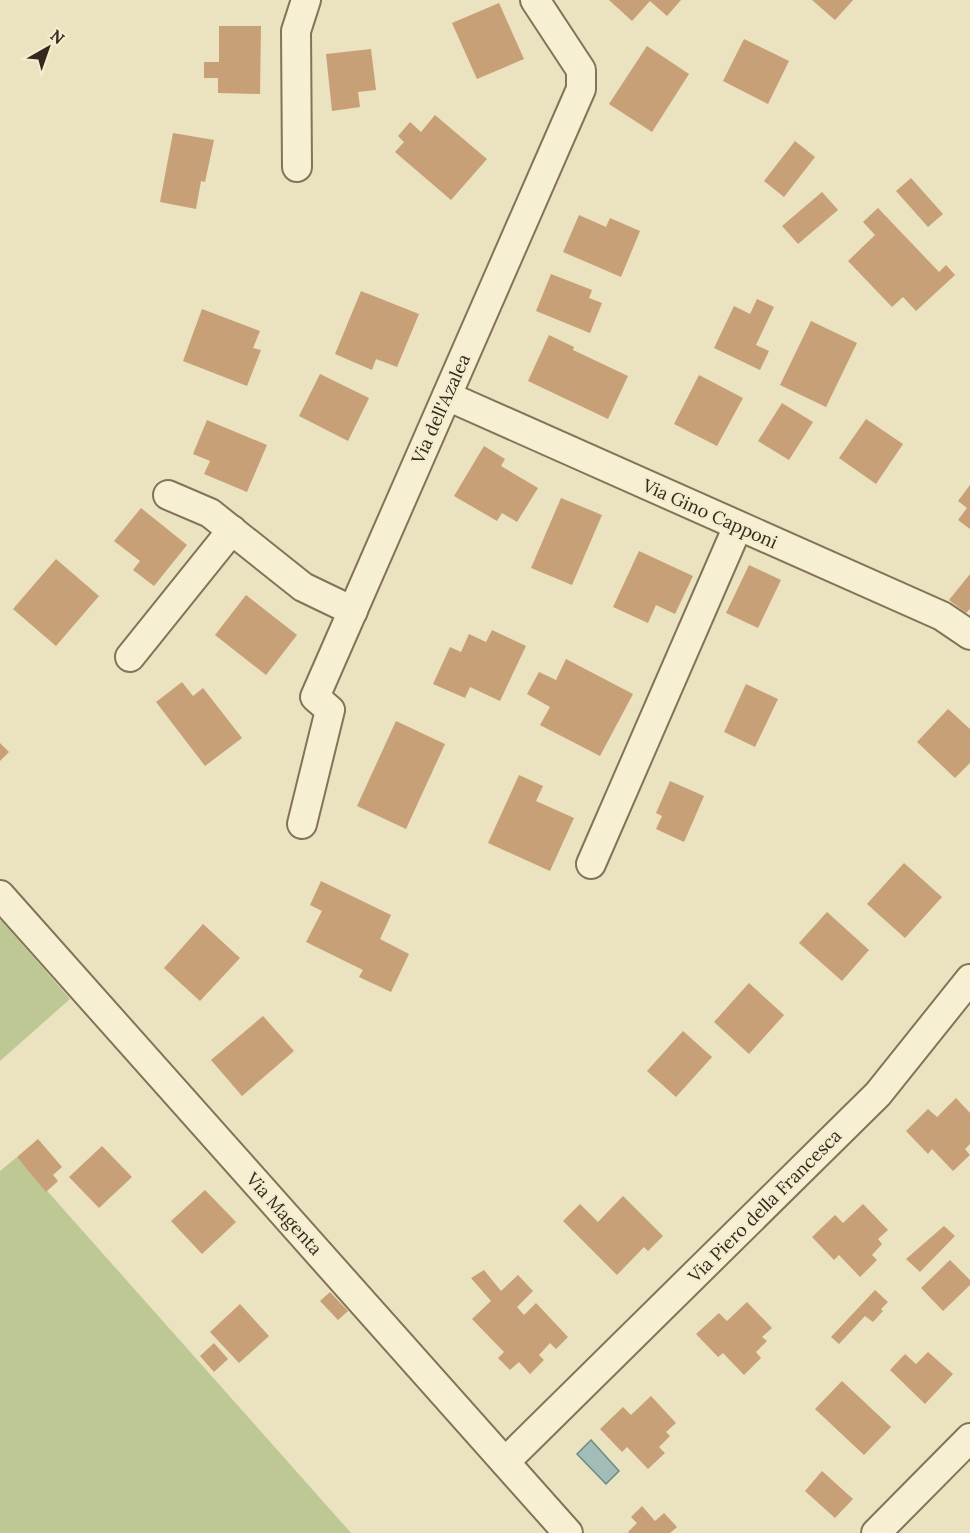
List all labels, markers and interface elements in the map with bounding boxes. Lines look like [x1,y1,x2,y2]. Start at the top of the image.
north arrow [18,18,78,78]
text: N [46,25,69,48]
street label: Via dell'Azalea [406,350,475,468]
street label: Via Gino Capponi [638,473,781,554]
street label: Via Piero della Francesca [682,1124,846,1288]
street label: Via Magenta [241,1167,327,1260]

